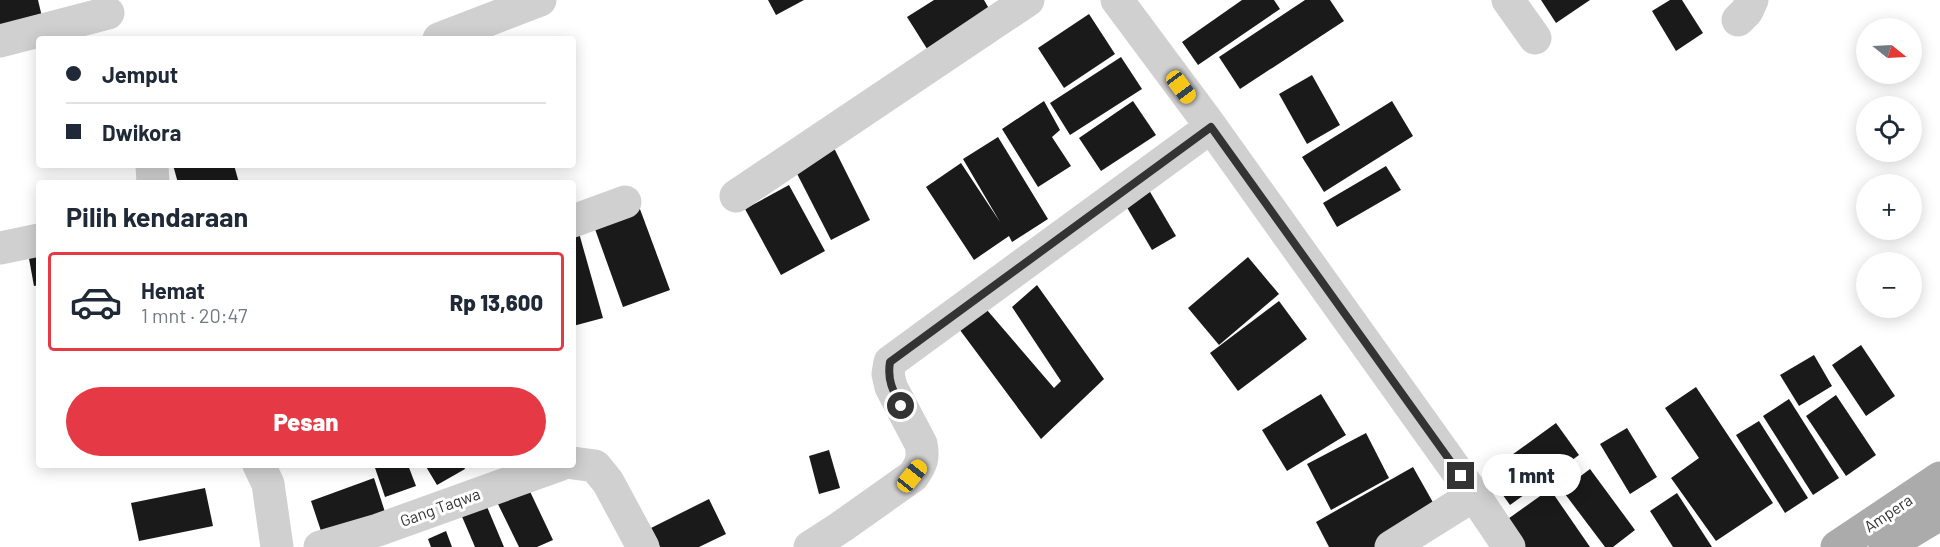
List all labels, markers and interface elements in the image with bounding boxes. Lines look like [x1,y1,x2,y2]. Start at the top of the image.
north arrow [1856,18,1922,84]
map controls [1856,18,1922,318]
text: Jemput [102,61,178,87]
car [1163,67,1199,107]
button: locate [1856,96,1922,162]
text: Dwikora [102,119,181,145]
button: + [1856,174,1922,240]
text: Pilih kendaraan [66,200,248,232]
button: − [1856,252,1922,318]
icon: car [69,275,123,329]
text: Hemat [141,277,205,303]
text: Rp 13,600 [450,289,543,315]
text: 1 mnt · 20:47 [141,303,247,327]
button: Pesan [66,387,546,456]
route start [887,392,914,419]
callout: 1 mnt [1482,455,1581,497]
car [894,456,930,496]
route end [1447,462,1474,489]
text: 1 mnt [1508,463,1555,487]
street label: Gang Taqwa [397,483,482,530]
street label: Ampera [1860,490,1915,536]

